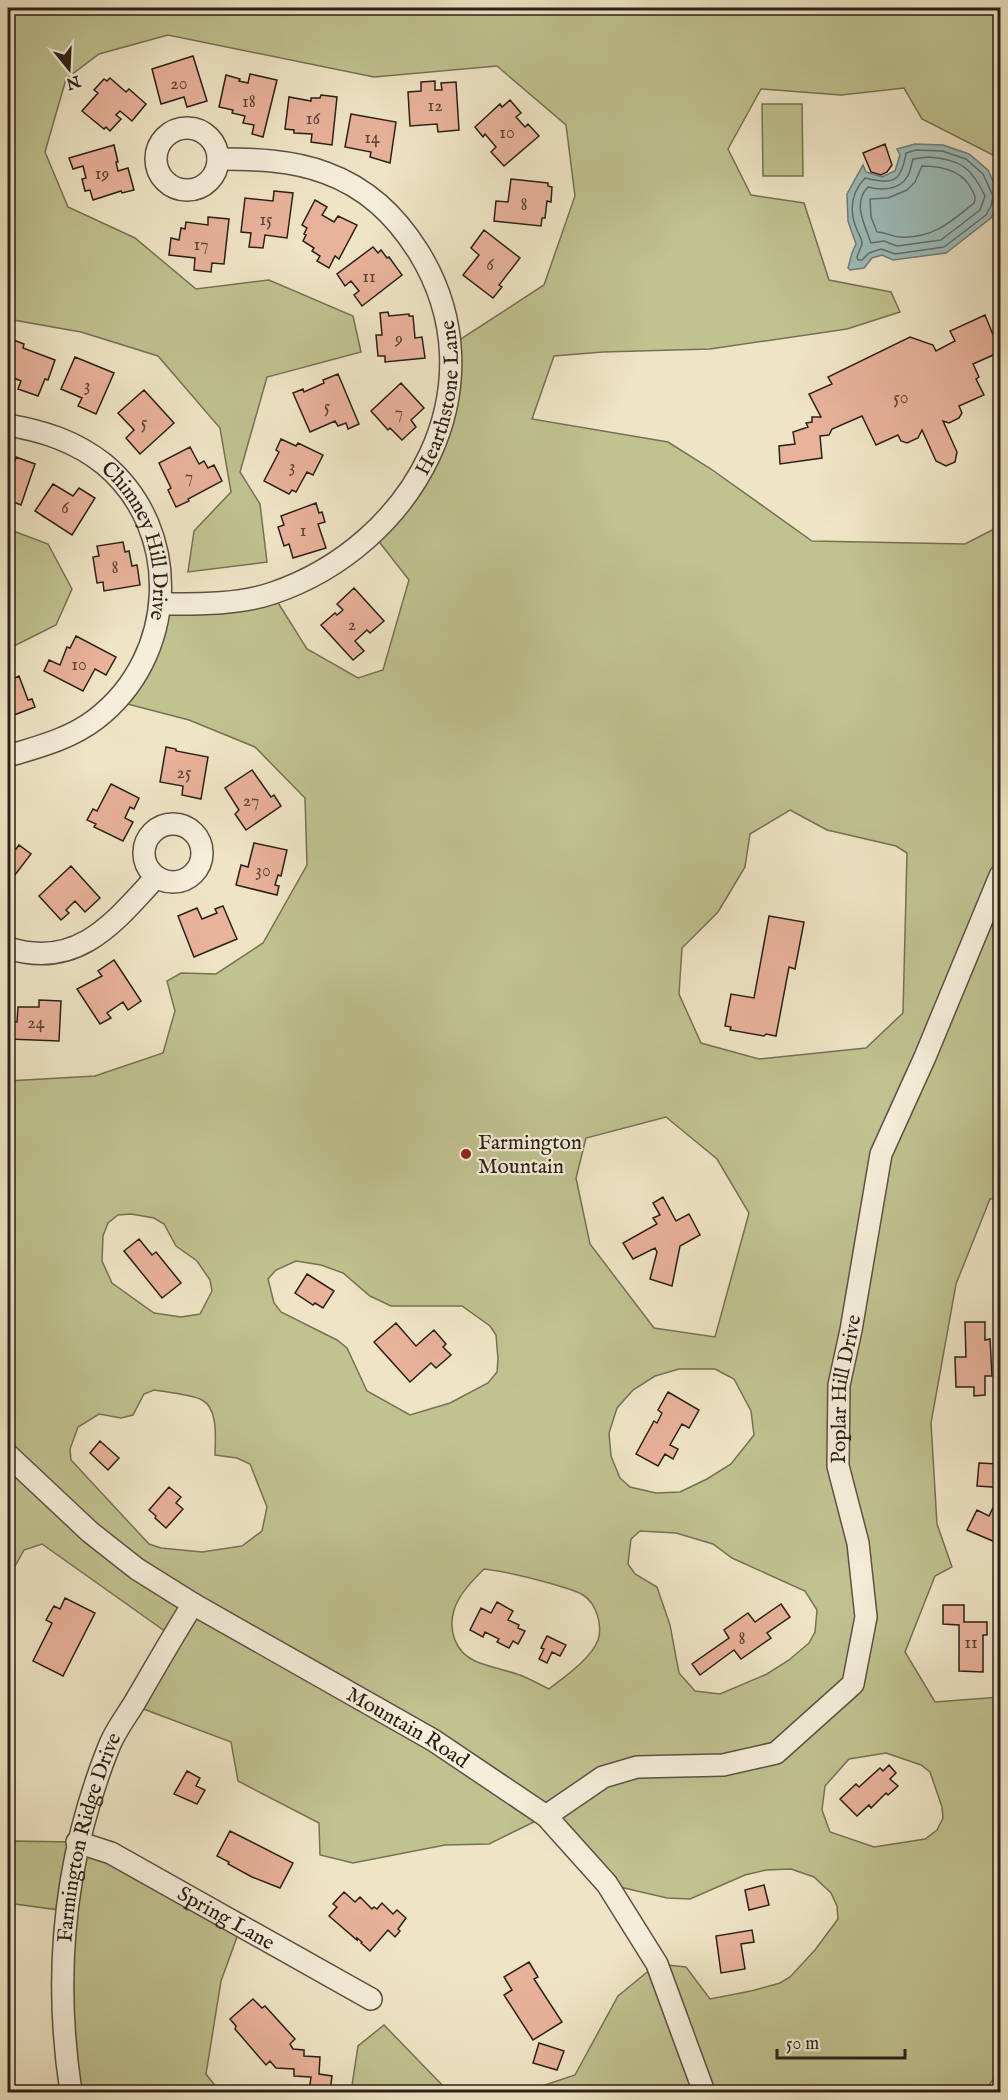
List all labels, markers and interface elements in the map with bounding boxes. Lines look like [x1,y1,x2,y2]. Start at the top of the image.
north arrow [39,39,99,99]
text: N [63,69,84,93]
house number: 20 [170,73,188,96]
house number: 18 [242,91,256,114]
house number: 12 [427,95,443,118]
house number: 16 [306,108,321,131]
house number: 10 [499,122,515,145]
house number: 14 [364,127,380,150]
house number: 19 [95,163,109,186]
house number: 8 [520,194,528,217]
house number: 15 [259,209,273,232]
house number: 17 [193,234,209,257]
house number: 6 [486,254,494,277]
house number: 11 [362,266,376,289]
street label: Hearthstone Lane [410,317,466,480]
house number: 9 [394,328,403,351]
house number: 3 [84,375,90,398]
house number: 50 [893,387,909,410]
house number: 5 [324,396,331,419]
house number: 7 [395,402,403,425]
house number: 5 [141,412,148,435]
street label: Chimney Hill Drive [95,456,173,623]
house number: 3 [289,456,295,479]
house number: 7 [185,466,193,489]
house number: 6 [61,497,69,520]
house number: 1 [300,520,306,543]
house number: 8 [111,557,119,580]
house number: 2 [348,614,356,637]
house number: 10 [71,654,87,677]
house number: 25 [177,762,192,785]
house number: 27 [243,790,259,813]
house number: 30 [255,860,271,883]
house number: 24 [27,1012,45,1035]
place label: Farmington Mountain [478,1130,582,1181]
marker: Farmington Mountain [459,1147,473,1161]
street label: Poplar Hill Drive [826,1313,868,1464]
house number: 8 [738,1628,746,1651]
house number: 11 [964,1632,978,1655]
street label: Mountain Road [341,1682,474,1776]
street label: Farmington Ridge Drive [52,1728,128,1943]
street label: Spring Lane [172,1881,279,1957]
scale bar [777,2022,904,2060]
text: 50 m [786,2033,819,2056]

